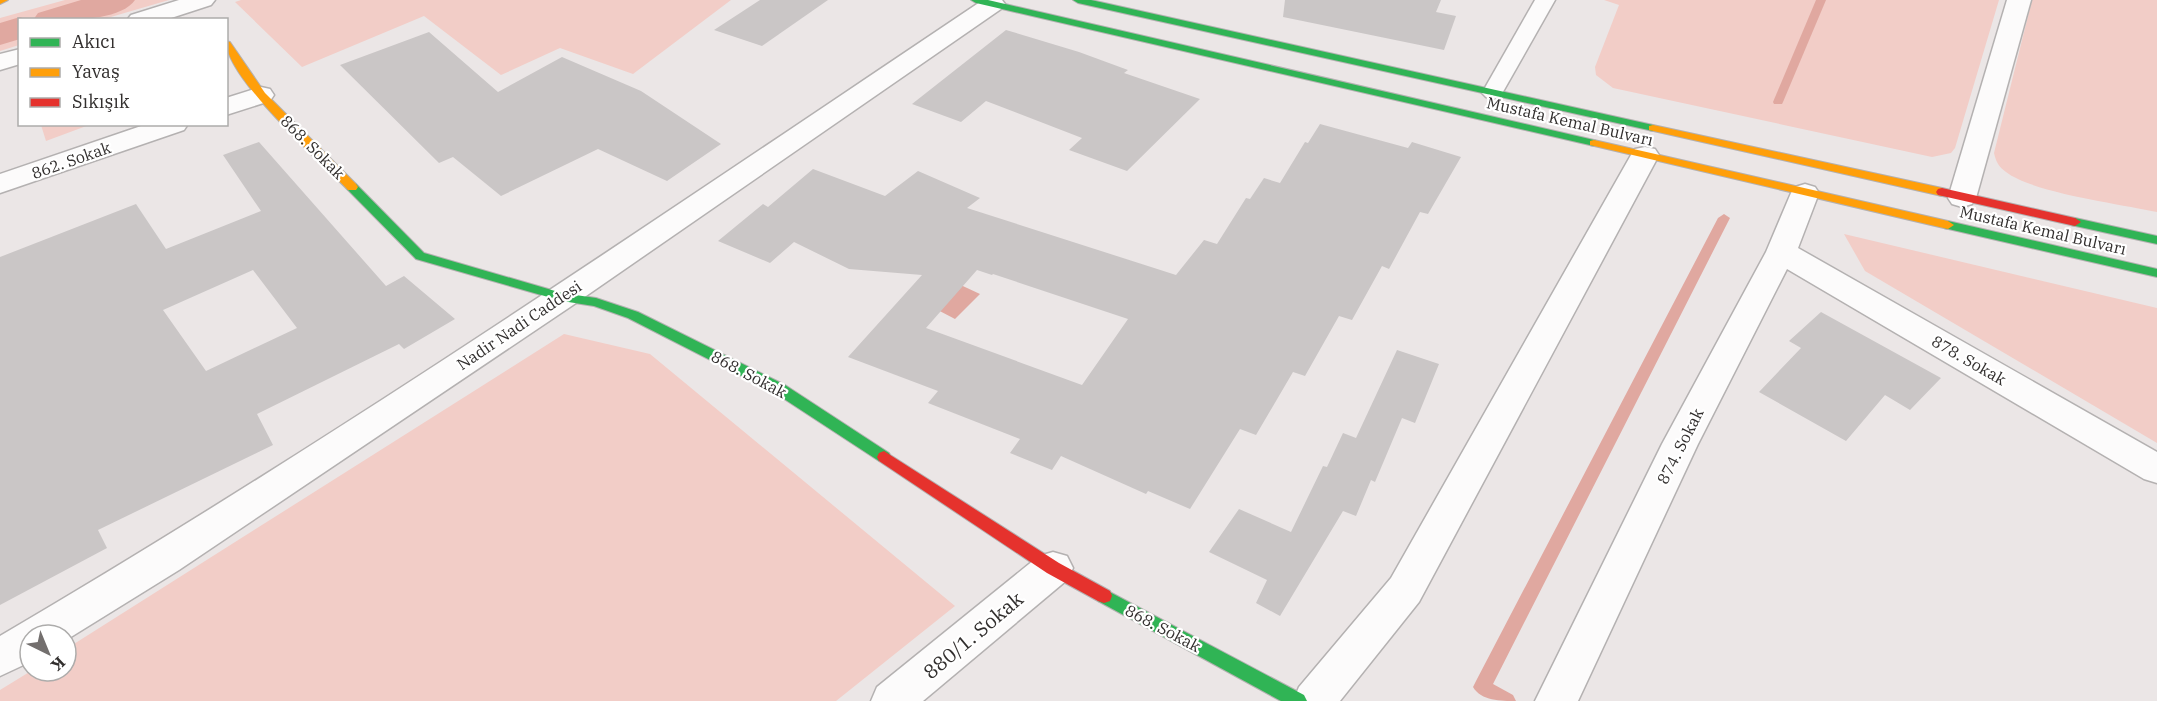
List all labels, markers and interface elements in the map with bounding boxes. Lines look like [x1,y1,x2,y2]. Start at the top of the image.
legend [18,18,228,126]
text: Akıcı [72,30,116,53]
text: Yavaş [72,60,120,83]
text: Sıkışık [72,90,130,113]
street label: Mustafa Kemal Bulvarı [1485,92,1655,150]
street label: 868. Sokak [277,111,350,184]
street label: 862. Sokak [29,137,114,183]
street label: Mustafa Kemal Bulvarı [1958,201,2128,259]
street label: Nadir Nadi Caddesi [453,276,585,374]
street label: 878. Sokak [1928,331,2010,390]
street label: 868. Sokak [708,346,791,403]
street label: 874. Sokak [1652,404,1708,487]
street label: 880/1. Sokak [917,585,1029,685]
street label: 868. Sokak [1122,600,1205,657]
north arrow [18,623,78,683]
text: K [46,652,70,676]

